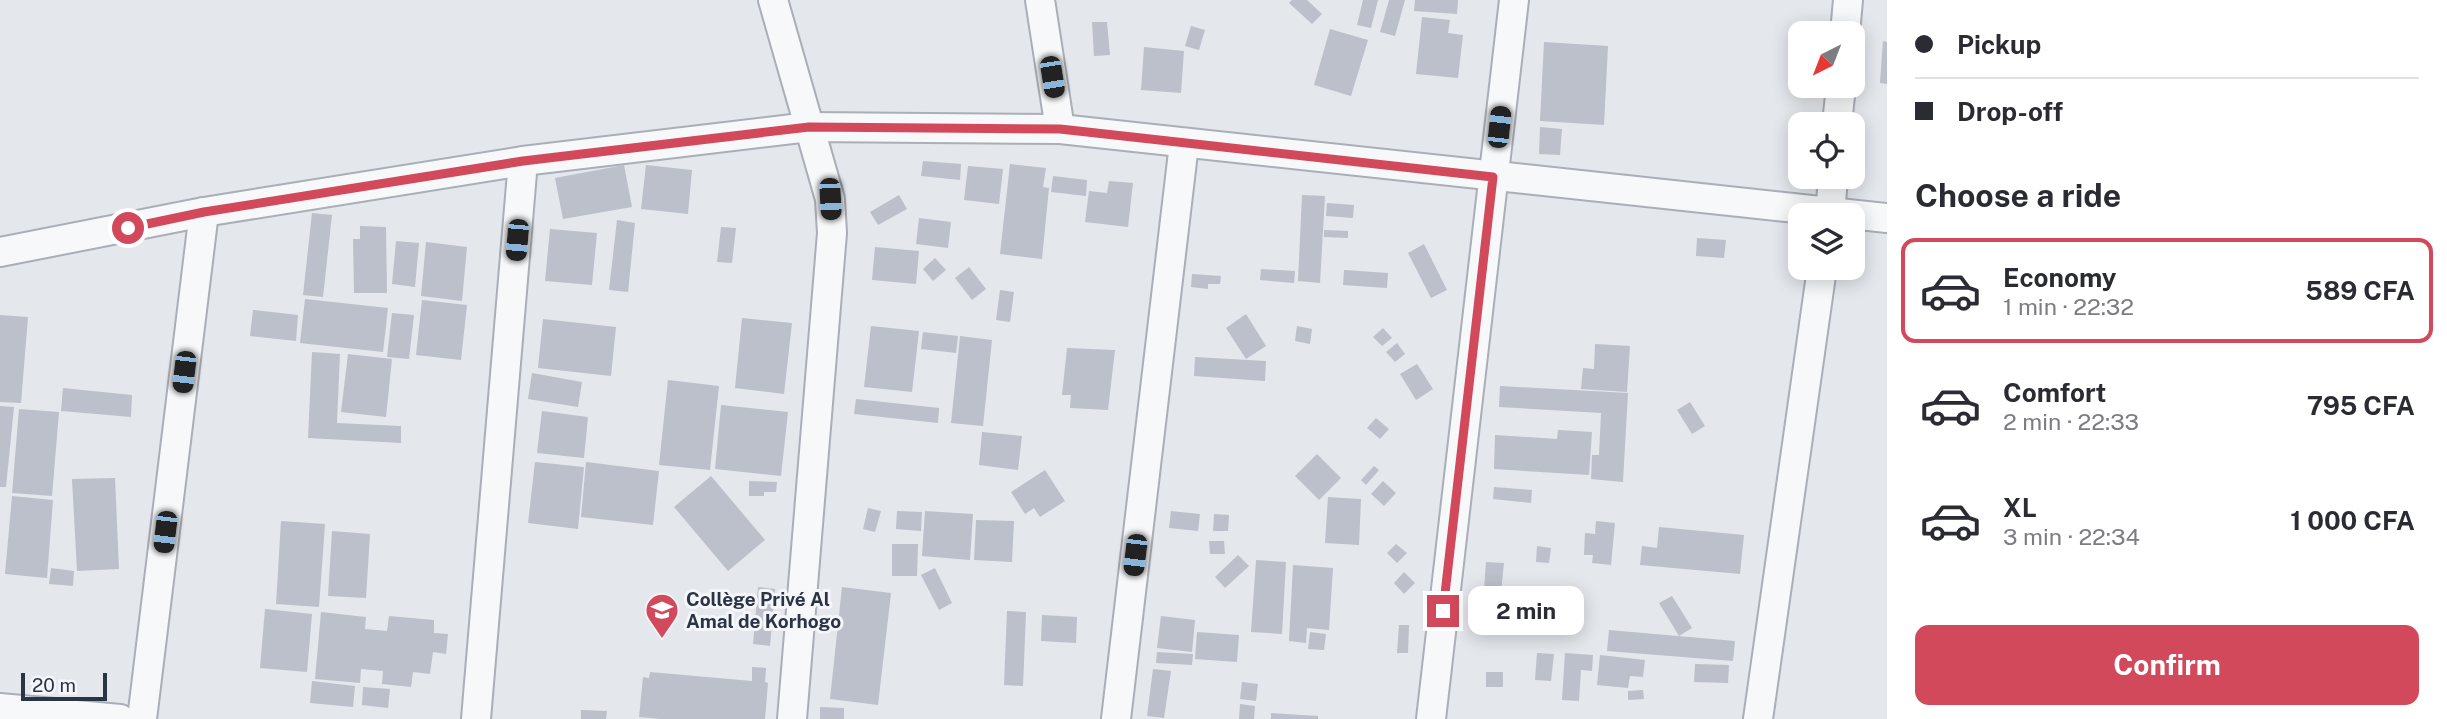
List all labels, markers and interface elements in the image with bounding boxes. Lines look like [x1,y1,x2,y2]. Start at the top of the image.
north arrow [1788,21,1866,98]
map controls [1788,21,1865,280]
text: Pickup [1957,29,2041,60]
car [1039,55,1066,99]
text: Drop-off [1957,96,2063,127]
car [1487,105,1512,149]
button: locate [1788,112,1865,189]
car [819,177,842,221]
text: Choose a ride [1915,177,2121,214]
button: layers [1788,203,1865,280]
route start [112,212,144,244]
car [505,218,530,262]
icon: car [1919,259,1982,322]
text: Economy [2003,262,2116,293]
text: 589 CFA [2305,275,2415,306]
text: 1 min · 22:32 [2003,293,2134,320]
car [172,350,197,394]
icon: car [1919,374,1982,437]
text: Comfort [2003,377,2106,408]
text: 795 CFA [2307,390,2415,421]
text: 2 min · 22:33 [2003,408,2139,435]
icon: car [1919,489,1982,552]
text: XL [2003,492,2037,523]
text: 1 000 CFA [2290,505,2415,536]
car [153,510,178,554]
text: 3 min · 22:34 [2003,523,2140,550]
car [1123,533,1148,577]
callout: 2 min [1468,586,1583,636]
place label: Collège Privé Al Amal de Korhogo [686,588,841,632]
school or university icon: Collège Privé Al Amal de Korhogo [643,591,681,640]
route end [1427,595,1459,627]
text: 2 min [1496,597,1556,624]
button: Confirm [1915,625,2419,705]
scale bar [21,670,107,702]
text: 20 m [32,674,76,696]

